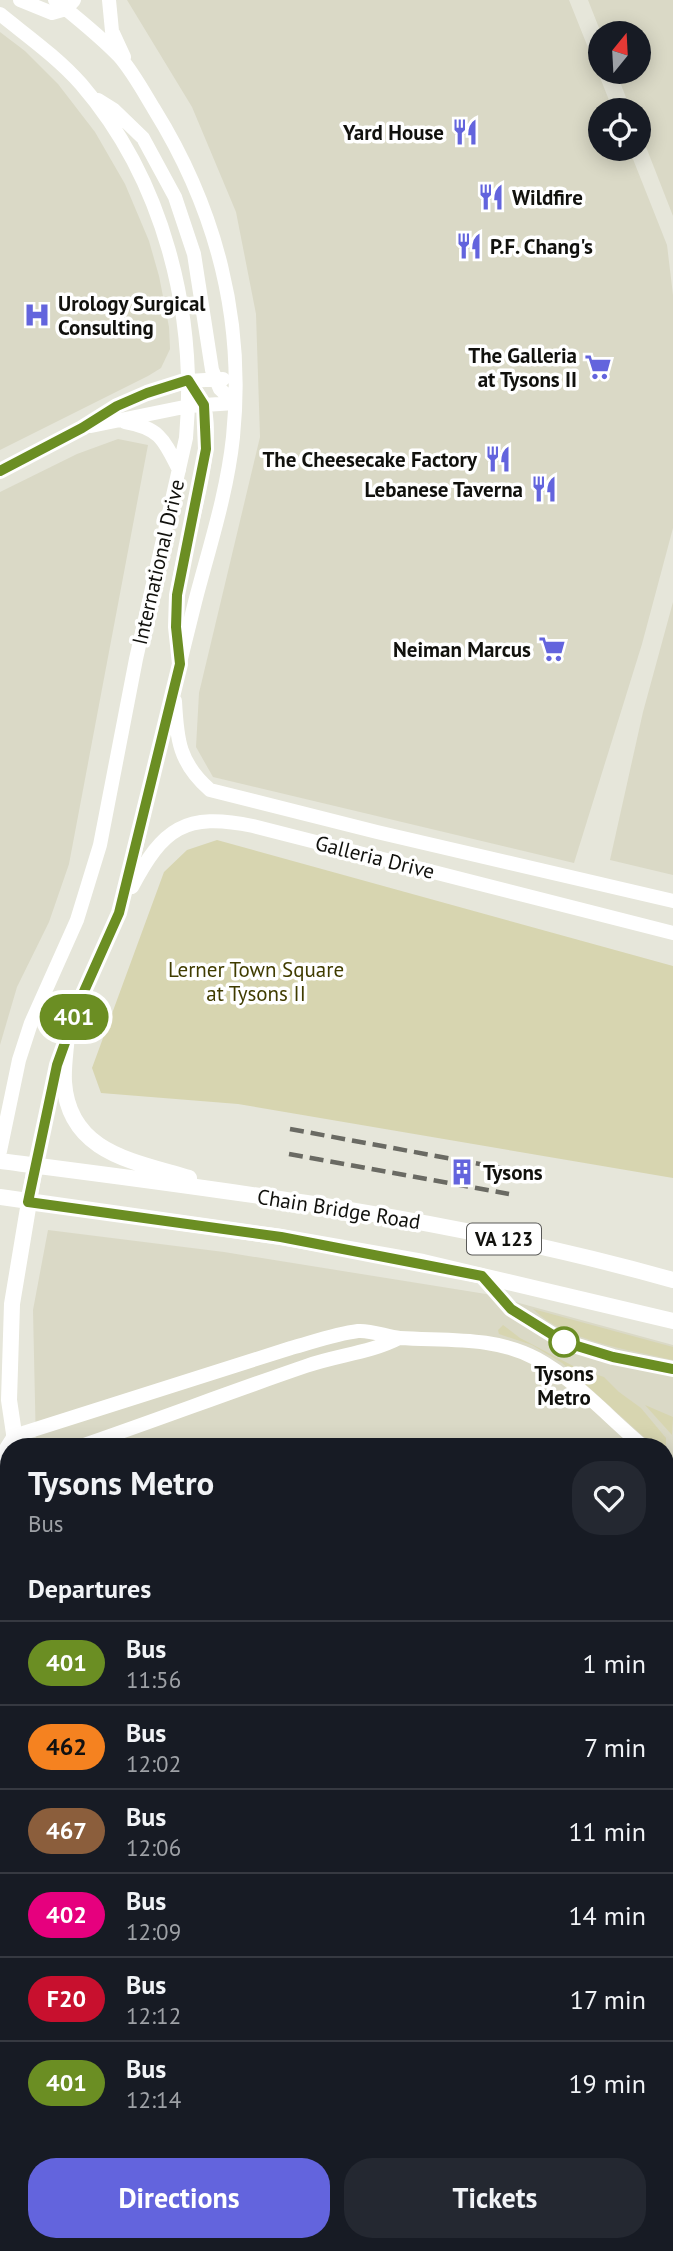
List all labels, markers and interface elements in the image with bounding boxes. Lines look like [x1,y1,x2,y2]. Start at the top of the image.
north arrow [588,21,651,84]
map controls [588,21,651,161]
button: locate [588,98,651,161]
restaurant icon: Yard House [450,117,480,147]
place label: Yard House [342,119,444,146]
restaurant icon: Wildfire [476,182,506,212]
place label: Wildfire [512,184,583,211]
restaurant icon: P.F. Chang's [454,231,484,261]
place label: P.F. Chang's [490,233,593,260]
place label: Urology Surgical Consulting [58,290,206,341]
hospital icon: Urology Surgical Consulting [22,300,52,330]
place label: The Galleria at Tysons II [468,342,577,393]
supermarket icon: The Galleria at Tysons II [583,352,613,382]
restaurant icon: The Cheesecake Factory [483,444,513,474]
place label: The Cheesecake Factory [262,446,478,473]
restaurant icon: Lebanese Taverna [529,474,559,504]
place label: Lebanese Taverna [364,476,523,503]
street label: International Drive [126,477,190,647]
supermarket icon: Neiman Marcus [537,634,567,664]
place label: Neiman Marcus [393,636,531,663]
street label: Galleria Drive [313,829,437,885]
park label: Lerner Town Square at Tysons II [168,956,344,1007]
line badge: 401 [34,994,114,1040]
text: 401 [54,1001,94,1032]
building icon: Tysons [447,1157,477,1187]
place label: Tysons [483,1159,543,1186]
street label: Chain Bridge Road [255,1183,423,1235]
road number: VA 123 [467,1224,541,1254]
marker: Tysons Metro [549,1327,579,1357]
place label: Tysons Metro [534,1360,594,1411]
text: Tysons Metro [28,1461,214,1504]
button: heart [572,1461,646,1535]
text: Bus [28,1509,64,1538]
text: Departures [28,1572,151,1605]
text: Bus [126,1632,166,1665]
text: 401 [46,1647,87,1678]
text: 1 min [583,1647,646,1680]
text: 11:56 [126,1665,181,1694]
text: Bus [126,1716,166,1749]
text: 462 [46,1731,87,1762]
text: 7 min [584,1731,646,1764]
text: 12:02 [126,1749,181,1778]
text: Bus [126,1800,166,1833]
text: 467 [46,1815,87,1846]
text: 11 min [568,1815,646,1848]
text: 12:06 [126,1833,181,1862]
text: Bus [126,1884,166,1917]
text: 402 [46,1899,87,1930]
text: 14 min [568,1899,646,1932]
text: 12:09 [126,1917,181,1946]
text: Bus [126,1968,166,2001]
text: F20 [47,1983,86,2014]
text: 17 min [570,1983,646,2016]
text: 12:12 [126,2001,181,2030]
text: Bus [126,2052,166,2085]
text: 401 [46,2067,87,2098]
text: 19 min [568,2067,646,2100]
text: 12:14 [126,2085,181,2114]
button: Directions [28,2158,330,2238]
button: Tickets [344,2158,646,2238]

